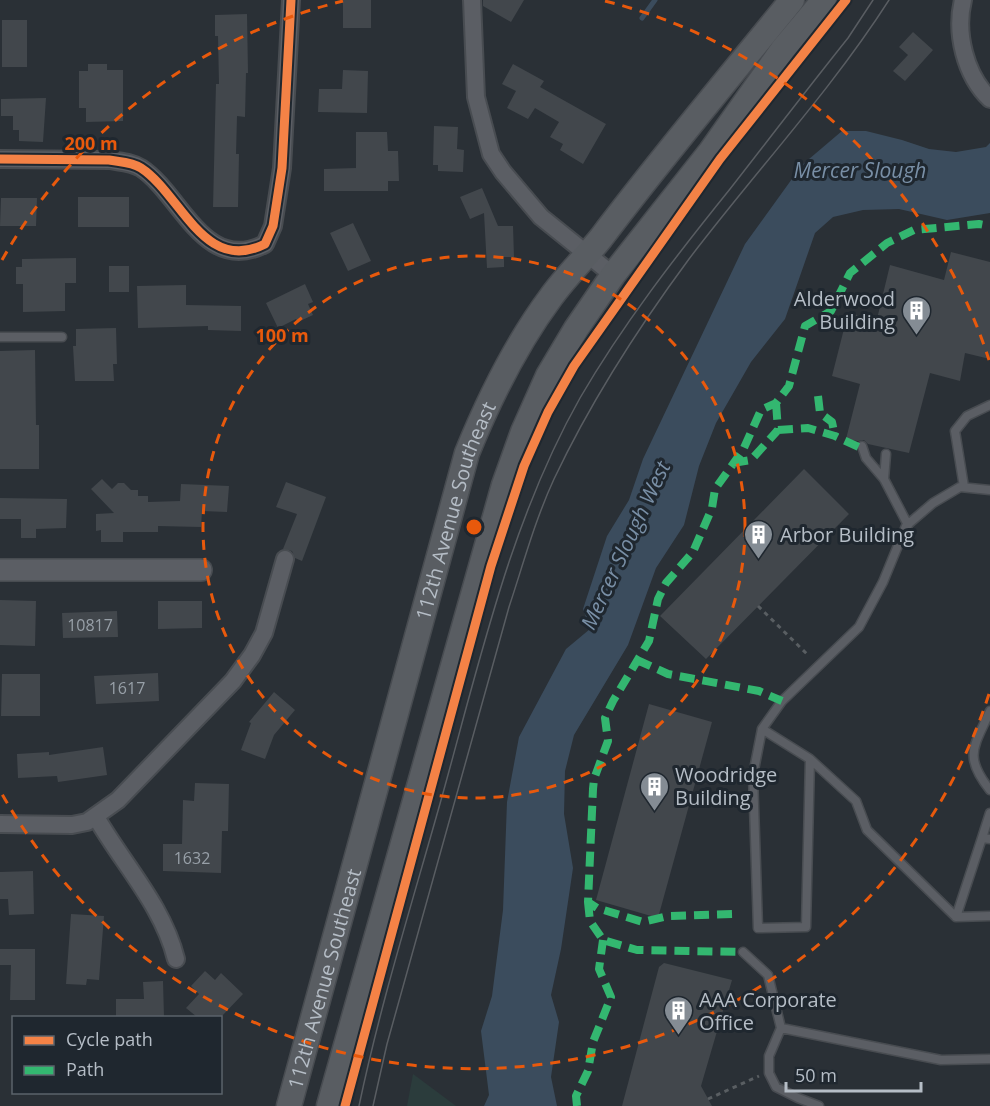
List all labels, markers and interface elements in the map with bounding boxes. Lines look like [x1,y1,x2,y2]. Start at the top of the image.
text: 200 m [64,131,118,155]
water label: Mercer Slough [794,156,926,184]
place label: Alderwood Building [794,285,895,335]
building icon: Alderwood Building [900,294,932,336]
text: 100 m [255,323,309,347]
street label: 112th Avenue Southeast [409,397,501,623]
water label: Mercer Slough West [574,455,677,634]
centre of rings [464,517,484,537]
building icon: Arbor Building [743,518,775,560]
place label: Arbor Building [780,521,914,548]
house number: 10817 [67,614,113,636]
house number: 1617 [109,677,145,699]
place label: Woodridge Building [675,761,777,811]
building icon: Woodridge Building [638,770,670,812]
house number: 1632 [174,847,210,869]
street label: 112th Avenue Southeast [281,865,367,1092]
place label: AAA Corporate Office [699,986,837,1036]
building icon: AAA Corporate Office [662,994,694,1036]
legend [12,1016,222,1094]
text: Cycle path [66,1027,153,1051]
scale bar [786,1055,921,1093]
text: Path [66,1057,104,1081]
text: 50 m [795,1063,837,1087]

